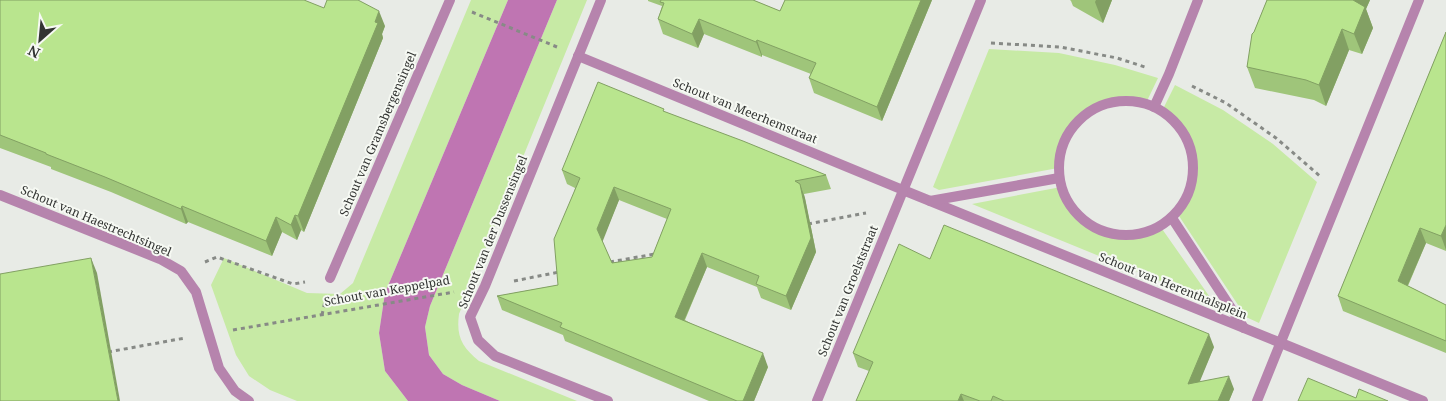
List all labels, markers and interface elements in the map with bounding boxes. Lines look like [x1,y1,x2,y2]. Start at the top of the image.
north arrow [15,15,65,65]
text: N [25,41,43,63]
street label: Schout van Gramsbergensingel [335,48,420,219]
street label: Schout van Meerhemstraat [670,74,820,147]
street label: Schout van der Dussensingel [454,152,531,311]
street label: Schout van Haestrechtsingel [18,181,174,260]
street label: Schout van Groelststraat [813,223,882,359]
street label: Schout van Herenthalsplein [1096,248,1250,323]
street label: Schout van Keppelpad [323,271,452,310]

